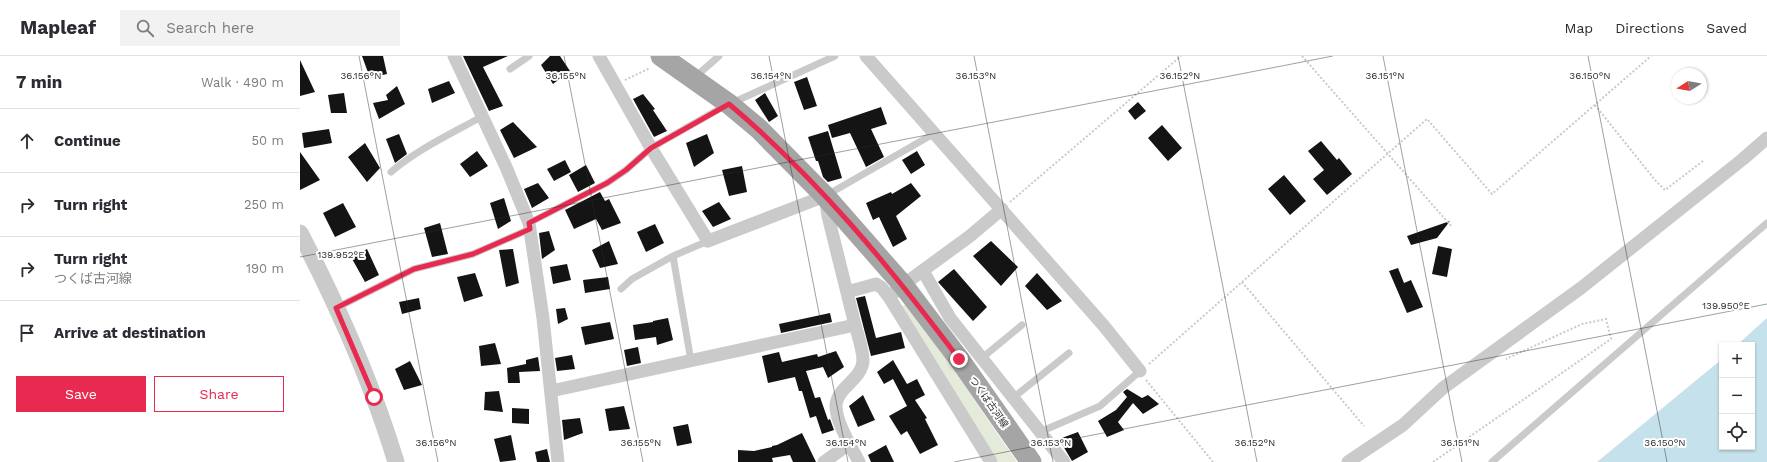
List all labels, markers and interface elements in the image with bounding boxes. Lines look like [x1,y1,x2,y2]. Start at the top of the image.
search box [120,10,400,46]
text: Mapleaf [20,16,96,39]
icon: search [134,17,156,39]
text: Search here [166,19,254,37]
text: Map [1565,20,1593,36]
text: Directions [1615,20,1684,36]
text: Saved [1706,20,1747,36]
north arrow [1671,68,1707,104]
text: 36.156°N [340,70,382,81]
text: 36.155°N [546,70,586,81]
text: 36.154°N [750,70,792,81]
text: 36.153°N [956,70,996,81]
text: 36.152°N [1160,70,1200,81]
text: 36.151°N [1366,70,1404,81]
text: 36.150°N [1569,70,1611,81]
text: 7 min [16,72,62,92]
text: Walk · 490 m [201,75,284,90]
icon: ahead [16,130,38,152]
text: Continue [54,132,121,150]
text: 50 m [252,133,284,148]
icon: right [16,194,38,216]
text: Turn right [54,196,127,214]
text: 250 m [244,197,284,212]
text: 139.952°E [317,249,365,260]
text: Turn right [54,250,127,268]
icon: right [16,258,38,280]
text: 190 m [246,261,284,276]
text: つくば古河線 [54,271,132,286]
text: 139.950°E [1702,300,1750,311]
icon: arrive [16,322,38,344]
text: Arrive at destination [54,324,206,342]
map controls [1719,342,1755,450]
button: + [1719,342,1755,378]
route end [950,350,968,368]
street label: つくば古河線 [967,374,1011,430]
button: Save [16,376,146,412]
button: Share [154,376,284,412]
button: − [1719,378,1755,414]
route start [365,388,383,406]
button: locate [1719,414,1755,450]
text: 36.156°N [415,437,457,448]
text: 36.155°N [621,437,661,448]
text: 36.154°N [825,437,867,448]
text: 36.153°N [1031,437,1071,448]
text: 36.152°N [1235,437,1275,448]
text: 36.151°N [1441,437,1479,448]
text: 36.150°N [1644,437,1686,448]

